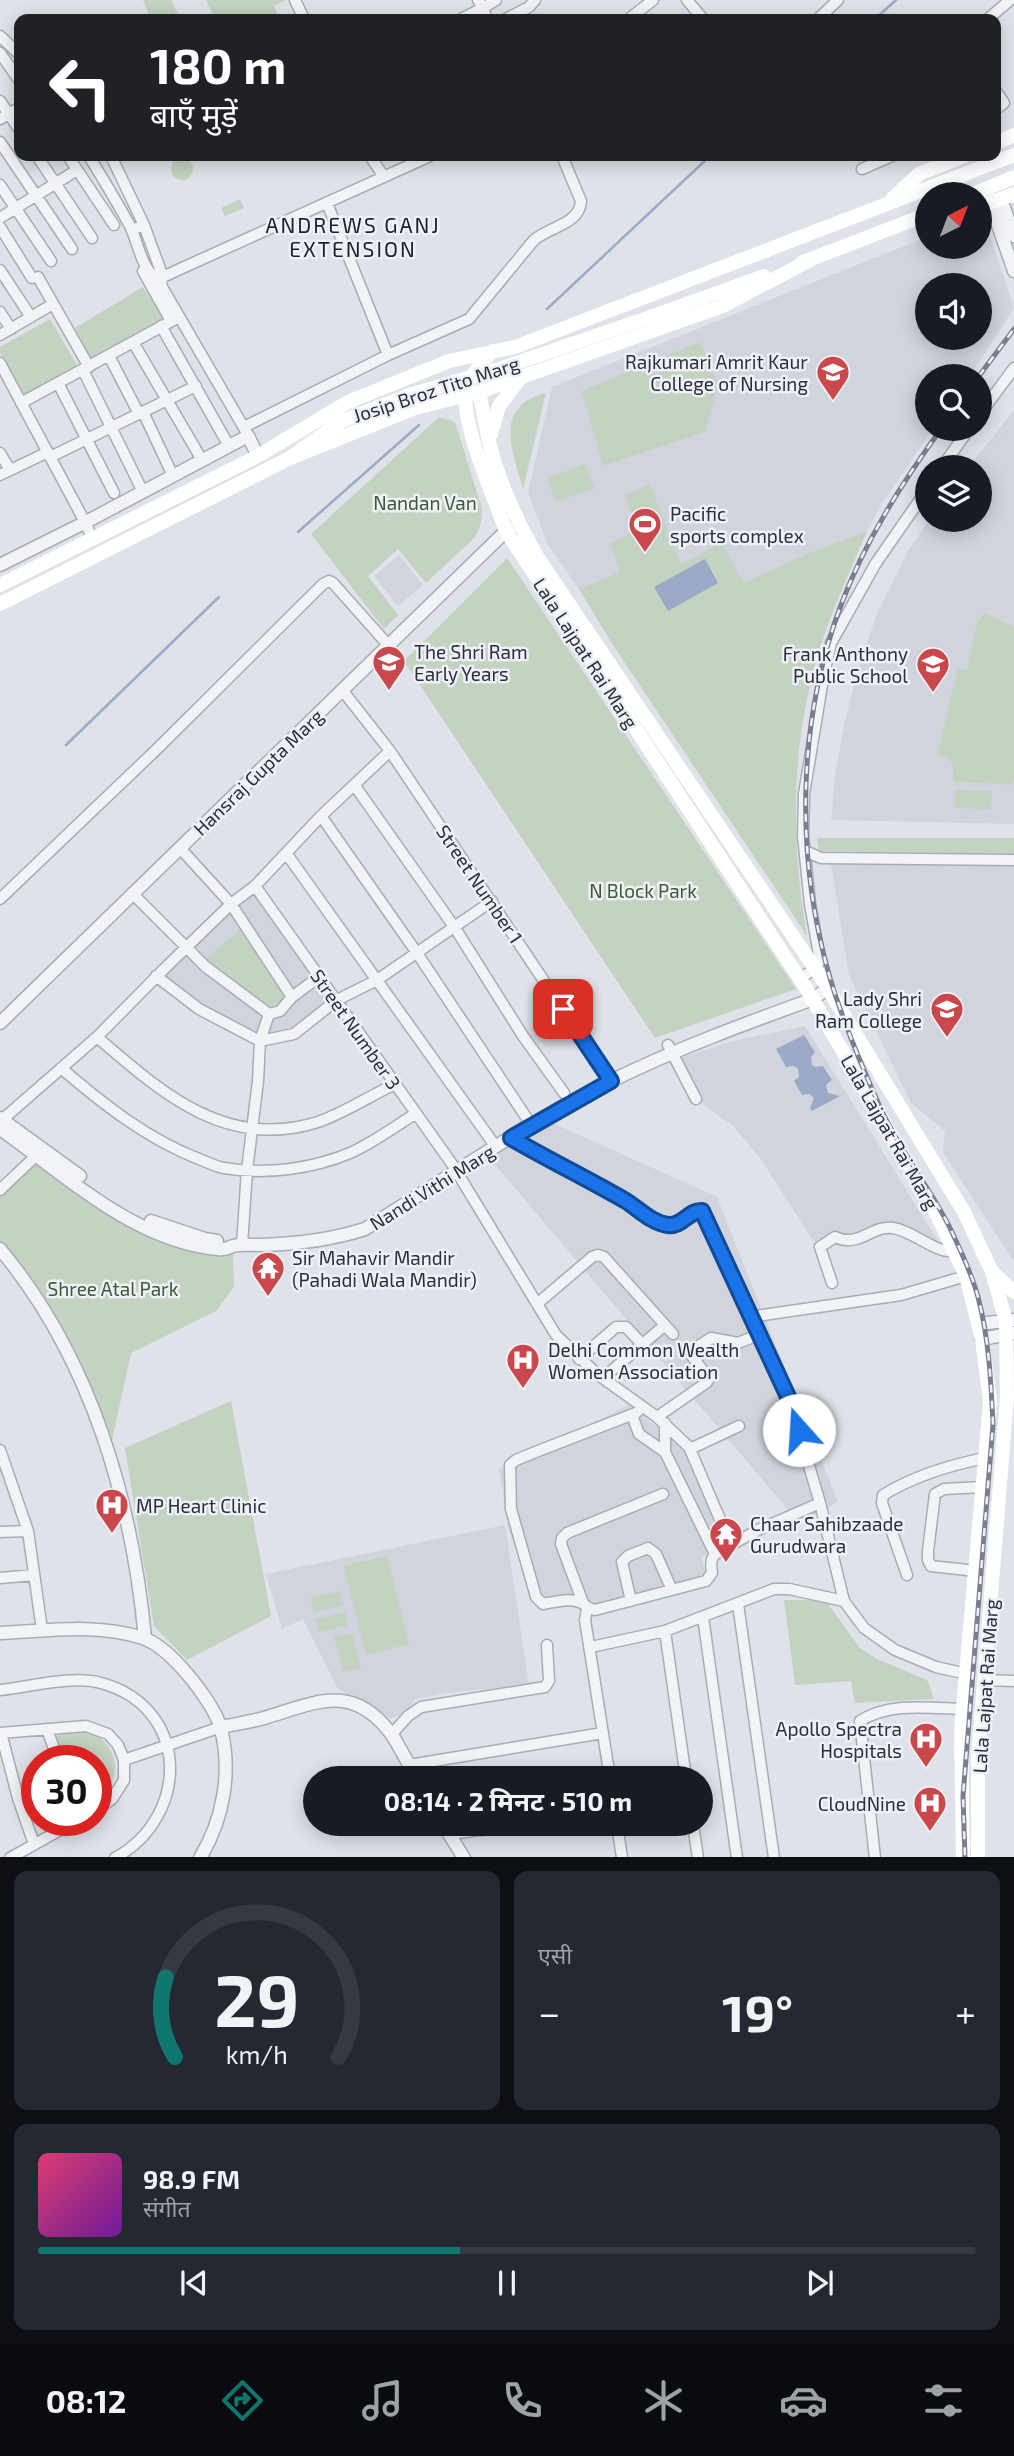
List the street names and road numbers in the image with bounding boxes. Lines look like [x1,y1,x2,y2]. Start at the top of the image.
street label: Josip Broz Tito Marg [350,351,522,427]
street label: Lala Lajpat Rai Marg [529,573,643,733]
street label: Hansraj Gupta Marg [188,704,328,840]
street label: Street Number 1 [432,820,528,948]
street label: Street Number 3 [306,965,406,1093]
street label: Lala Lajpat Rai Marg [836,1051,944,1214]
street label: Nandi Vithi Marg [365,1139,499,1235]
street label: Lala Lajpat Rai Marg [967,1598,1003,1774]

